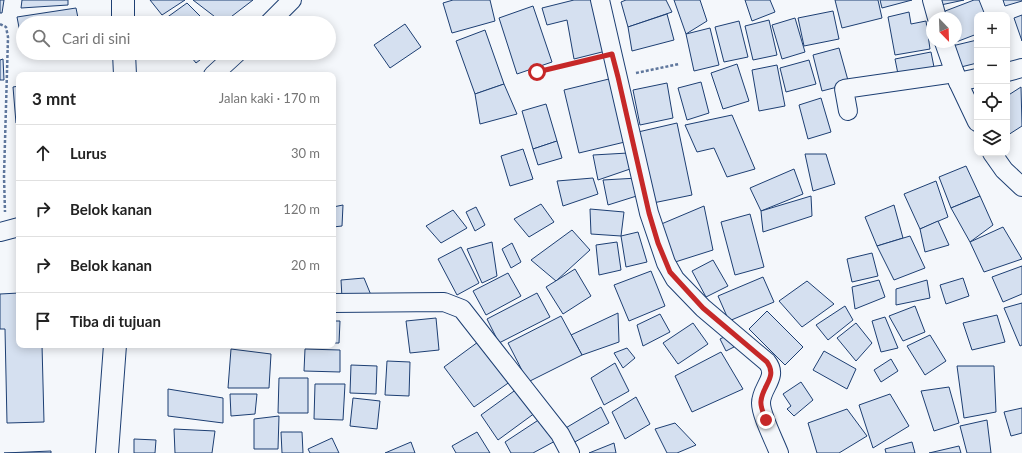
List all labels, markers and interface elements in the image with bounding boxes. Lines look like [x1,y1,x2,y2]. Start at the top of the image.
north arrow [926,12,962,48]
map controls [974,12,1010,156]
button: + [974,12,1010,48]
search box [16,16,336,60]
icon: search [30,27,52,49]
text: Cari di sini [62,29,130,47]
button: − [974,48,1010,84]
route start [528,63,546,81]
button: locate [974,84,1010,120]
text: 3 mnt [32,88,76,109]
text: Jalan kaki · 170 m [219,90,320,106]
button: layers [974,120,1010,156]
icon: ahead [32,142,54,164]
text: Lurus [70,144,107,162]
text: 30 m [291,145,320,161]
icon: right [32,198,54,220]
text: Belok kanan [70,200,152,218]
text: 120 m [283,201,320,217]
icon: right [32,254,54,276]
text: Belok kanan [70,256,152,274]
text: 20 m [291,257,320,273]
icon: arrive [32,310,54,332]
text: Tiba di tujuan [70,312,161,330]
route end [757,411,775,429]

